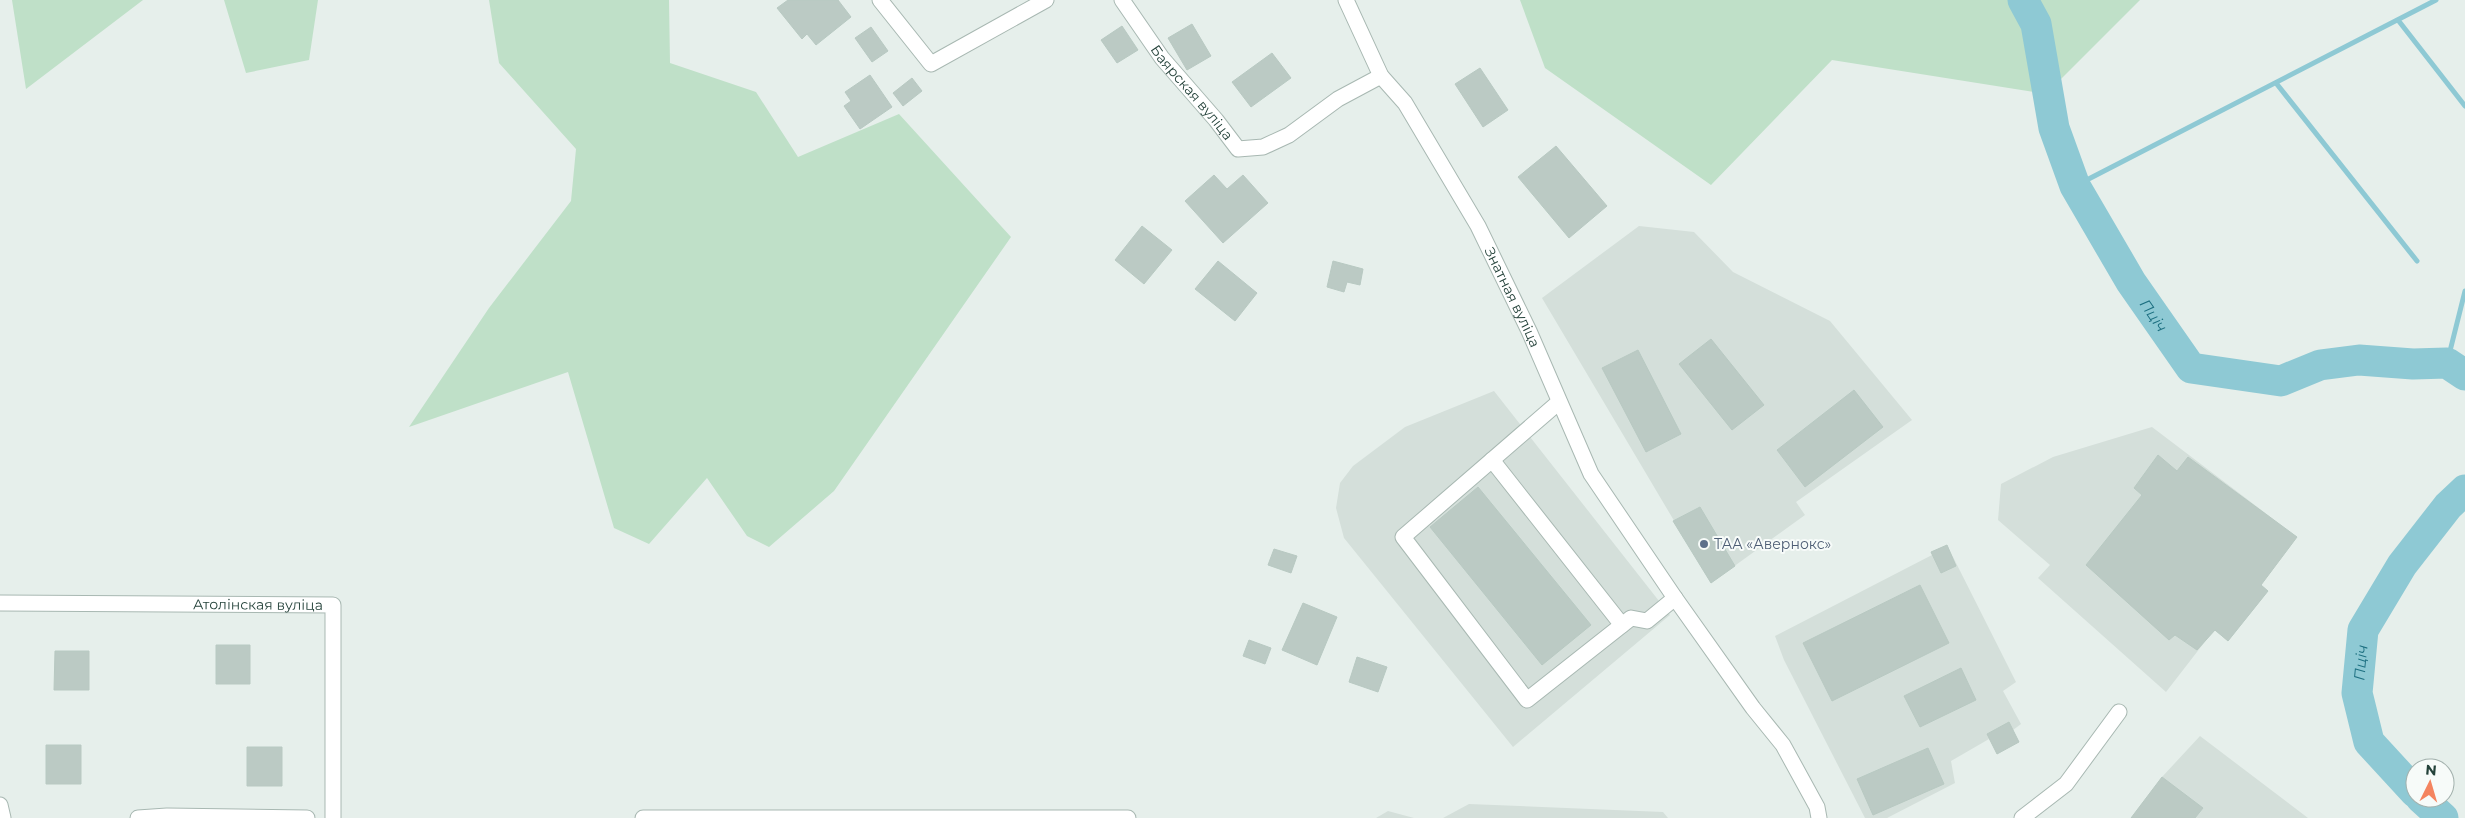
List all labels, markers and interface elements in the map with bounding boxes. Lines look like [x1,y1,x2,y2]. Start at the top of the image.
street label: Баярская вуліца [1147,41,1237,144]
street label: Знатная вуліца [1481,244,1544,350]
water label: Пціч [2136,295,2172,335]
place label: ТАА «Авернокс» [1714,535,1831,553]
marker: ТАА «Авернокс» [1698,538,1710,550]
street label: Атолінская вуліца [193,595,323,614]
water label: Пціч [2349,644,2371,681]
north arrow [2405,758,2455,808]
text: N [2425,761,2438,780]

